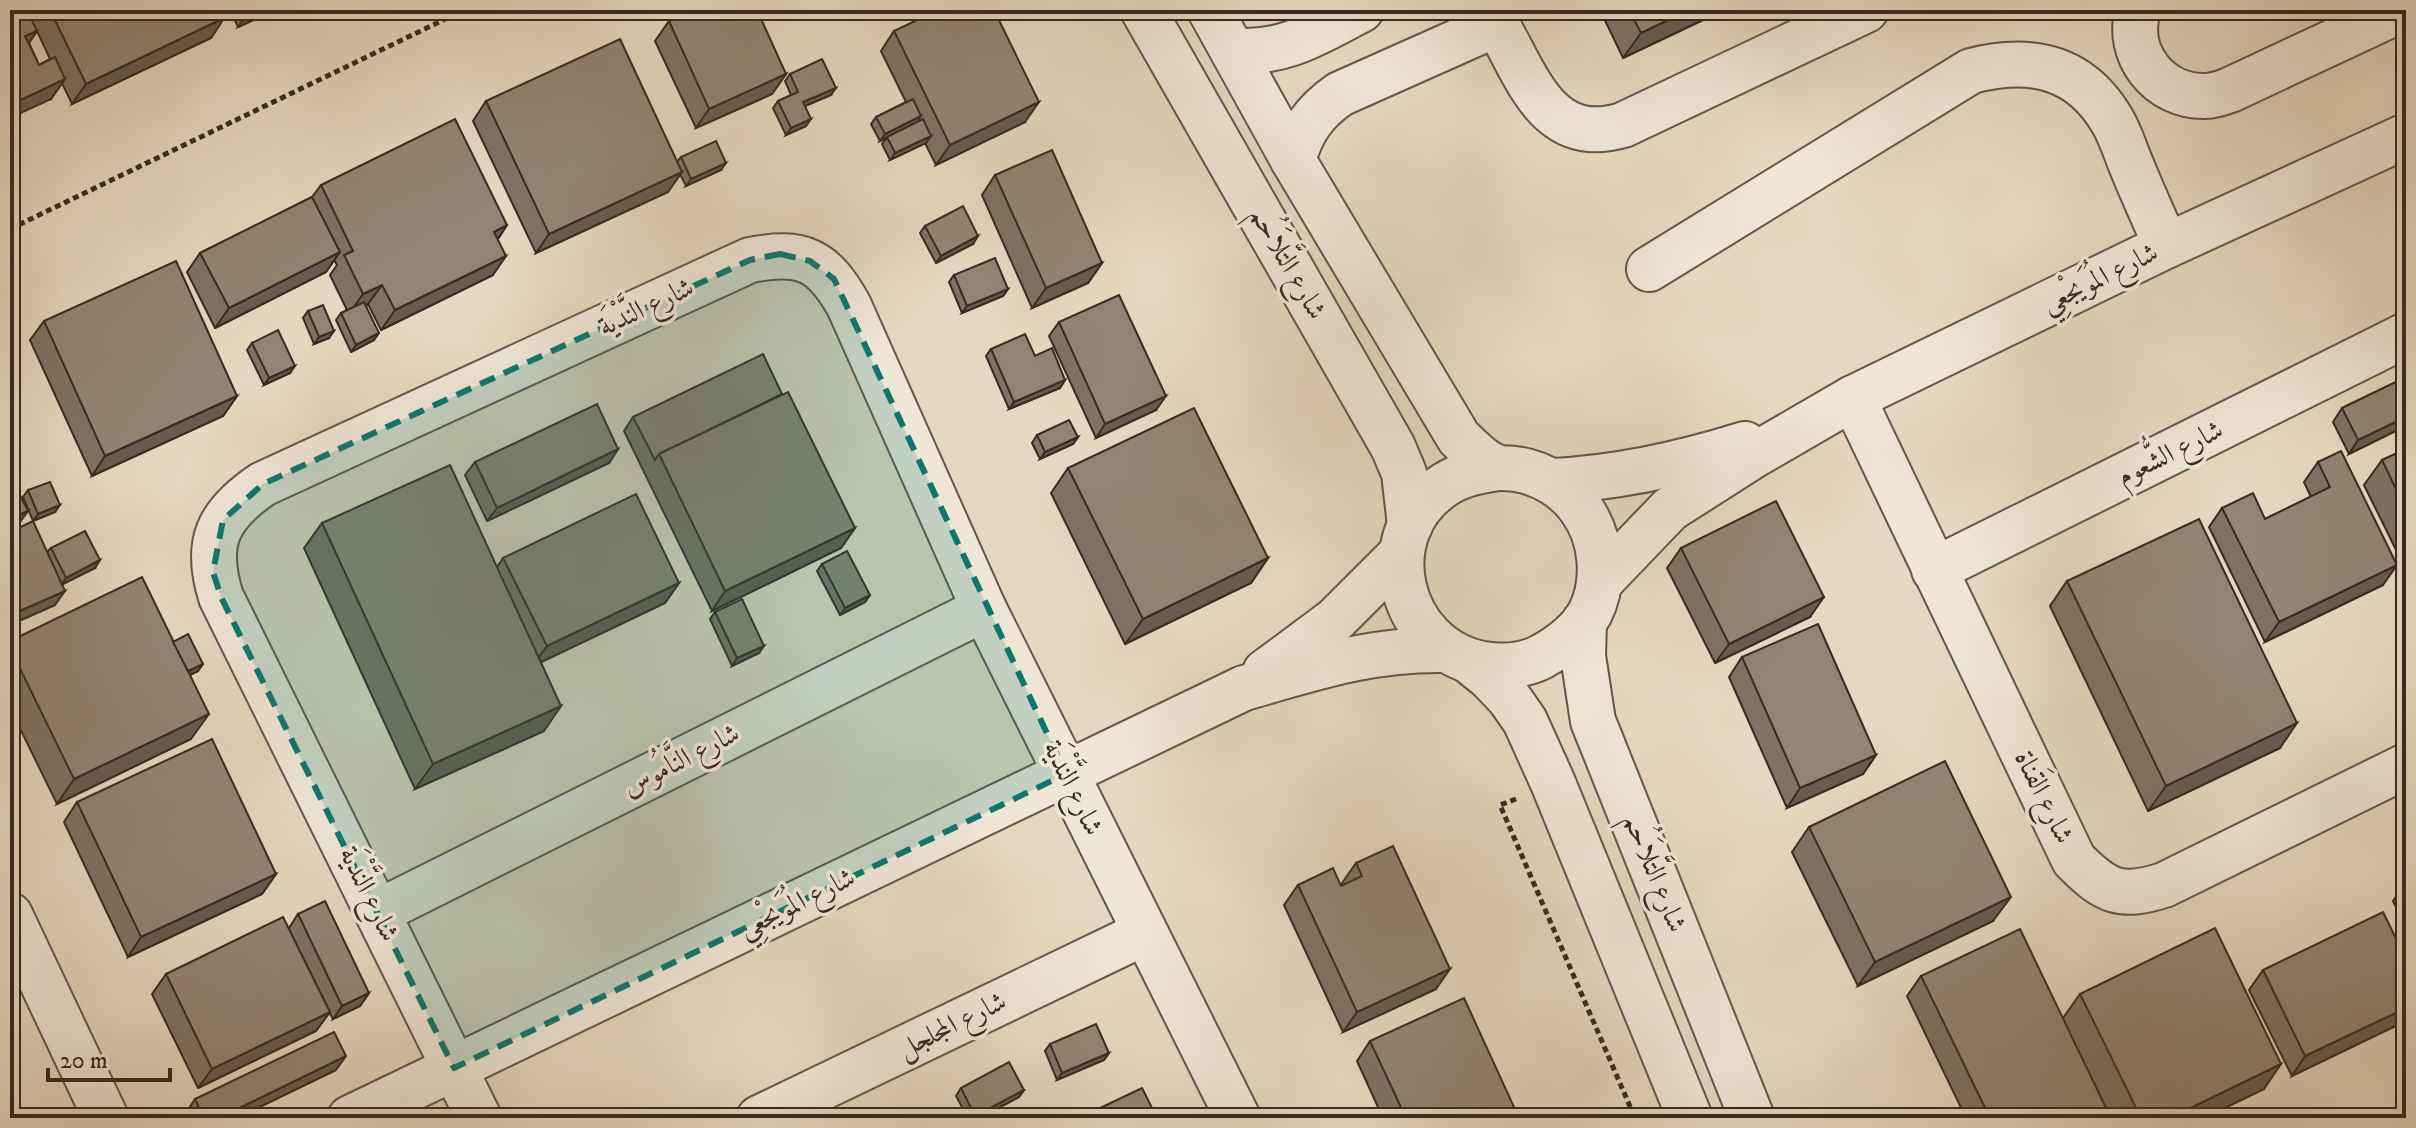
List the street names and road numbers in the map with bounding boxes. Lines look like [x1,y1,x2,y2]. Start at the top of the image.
street label: شارع التَّلاَحُم [1235,197,1341,330]
street label: شارع المُوَيجْعِي [2033,229,2167,327]
street label: شارع النَّدْيَة [589,263,702,349]
street label: شارع الشُّعوم [2106,403,2232,499]
street label: شارع النَّامُوس [613,709,748,809]
street label: شارع النَّدْيَة [1031,731,1118,843]
street label: شارع القَناة [2002,743,2085,852]
street label: شارع التَّلاَحُم [1608,806,1701,940]
street label: شارع النَّدْيَة [327,837,414,949]
street label: شارع المُوَيجْعِي [730,854,864,952]
street label: شارع المجلجل [892,984,1014,1071]

